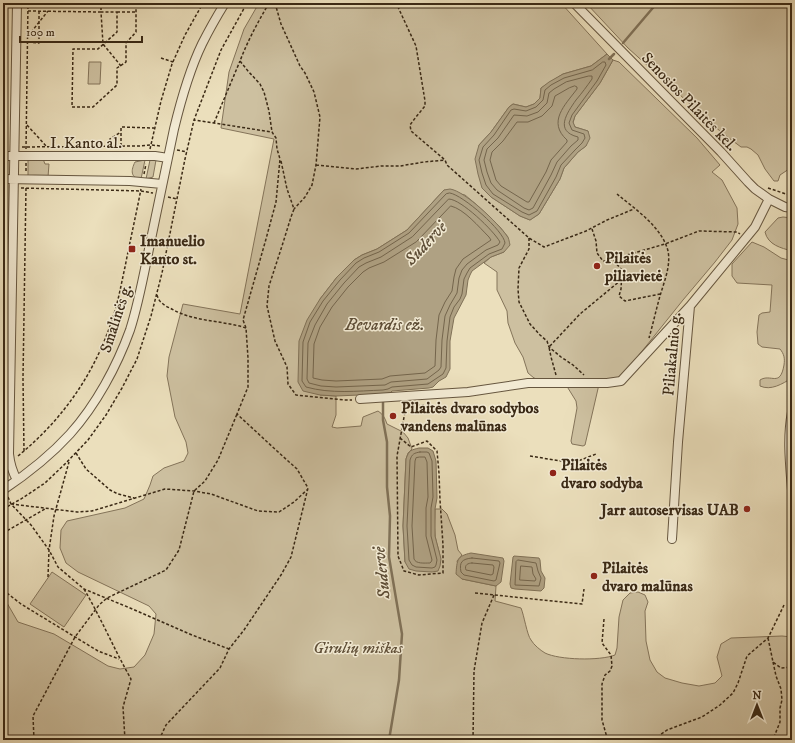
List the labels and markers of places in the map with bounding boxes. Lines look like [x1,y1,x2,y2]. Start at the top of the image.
place label: Imanuelio Kanto st. [140,231,205,269]
marker: Imanuelio Kanto st. [127,244,137,254]
place label: Pilaitės piliavietė [604,248,663,286]
marker: Pilaitės piliavietė [592,261,602,271]
place label: Pilaitės dvaro sodybos vandens malūnas [400,398,539,436]
marker: Pilaitės dvaro sodybos vandens malūnas [388,411,398,421]
place label: Pilaitės dvaro sodyba [561,455,644,493]
marker: Pilaitės dvaro sodyba [548,468,558,478]
place label: Jarr autoservisas UAB [599,500,739,520]
marker: Jarr autoservisas UAB [742,504,752,514]
place label: Pilaitės dvaro malūnas [602,558,693,596]
marker: Pilaitės dvaro malūnas [589,571,599,581]

